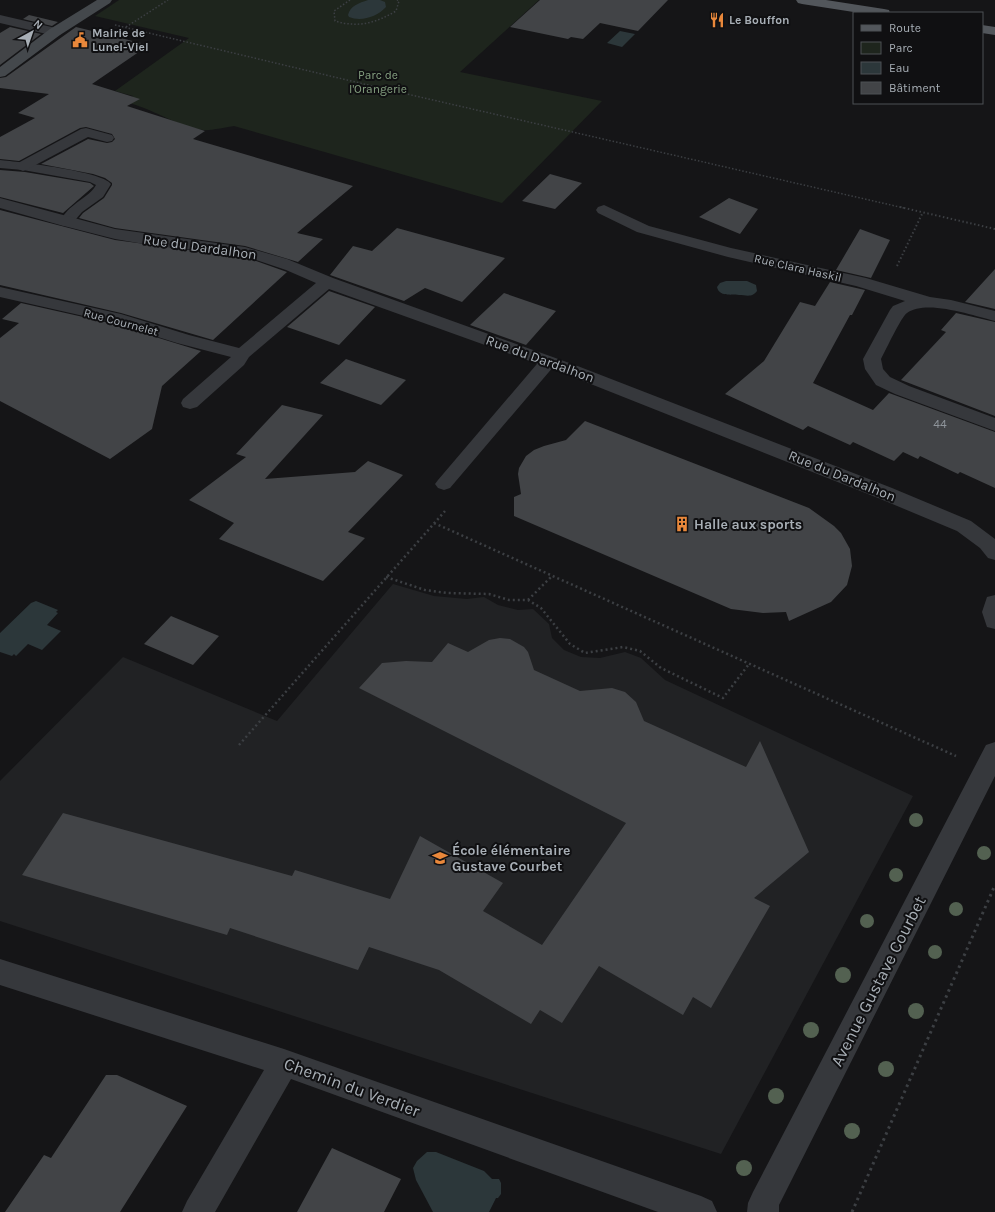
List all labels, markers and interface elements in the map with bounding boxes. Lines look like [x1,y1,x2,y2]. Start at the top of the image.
restaurant icon: Le Bouffon [708,11,726,29]
north arrow [12,12,52,52]
legend [853,12,983,104]
place label: Le Bouffon [729,13,790,27]
text: N [31,17,45,32]
text: Route [889,21,921,35]
place label: Mairie de Lunel-Viel [92,26,149,54]
public building icon: Mairie de Lunel-Viel [71,31,89,49]
text: Parc [889,41,913,55]
text: Eau [889,61,910,75]
park label: Parc de l'Orangerie [349,68,407,96]
text: Bâtiment [889,81,941,95]
street label: Rue du Dardalhon [142,231,258,263]
street label: Rue Clara Haskil [753,251,843,285]
street label: Rue Cournelet [82,305,160,339]
street label: Rue du Dardalhon [483,331,597,387]
house number: 44 [933,417,947,431]
street label: Rue du Dardalhon [786,447,898,505]
building icon: Halle aux sports [673,515,691,533]
place label: Halle aux sports [694,516,802,533]
place label: École élémentaire Gustave Courbet [452,841,571,875]
school or university icon: École élémentaire Gustave Courbet [431,849,449,867]
street label: Avenue Gustave Courbet [826,892,930,1070]
street label: Chemin du Verdier [281,1053,423,1121]

